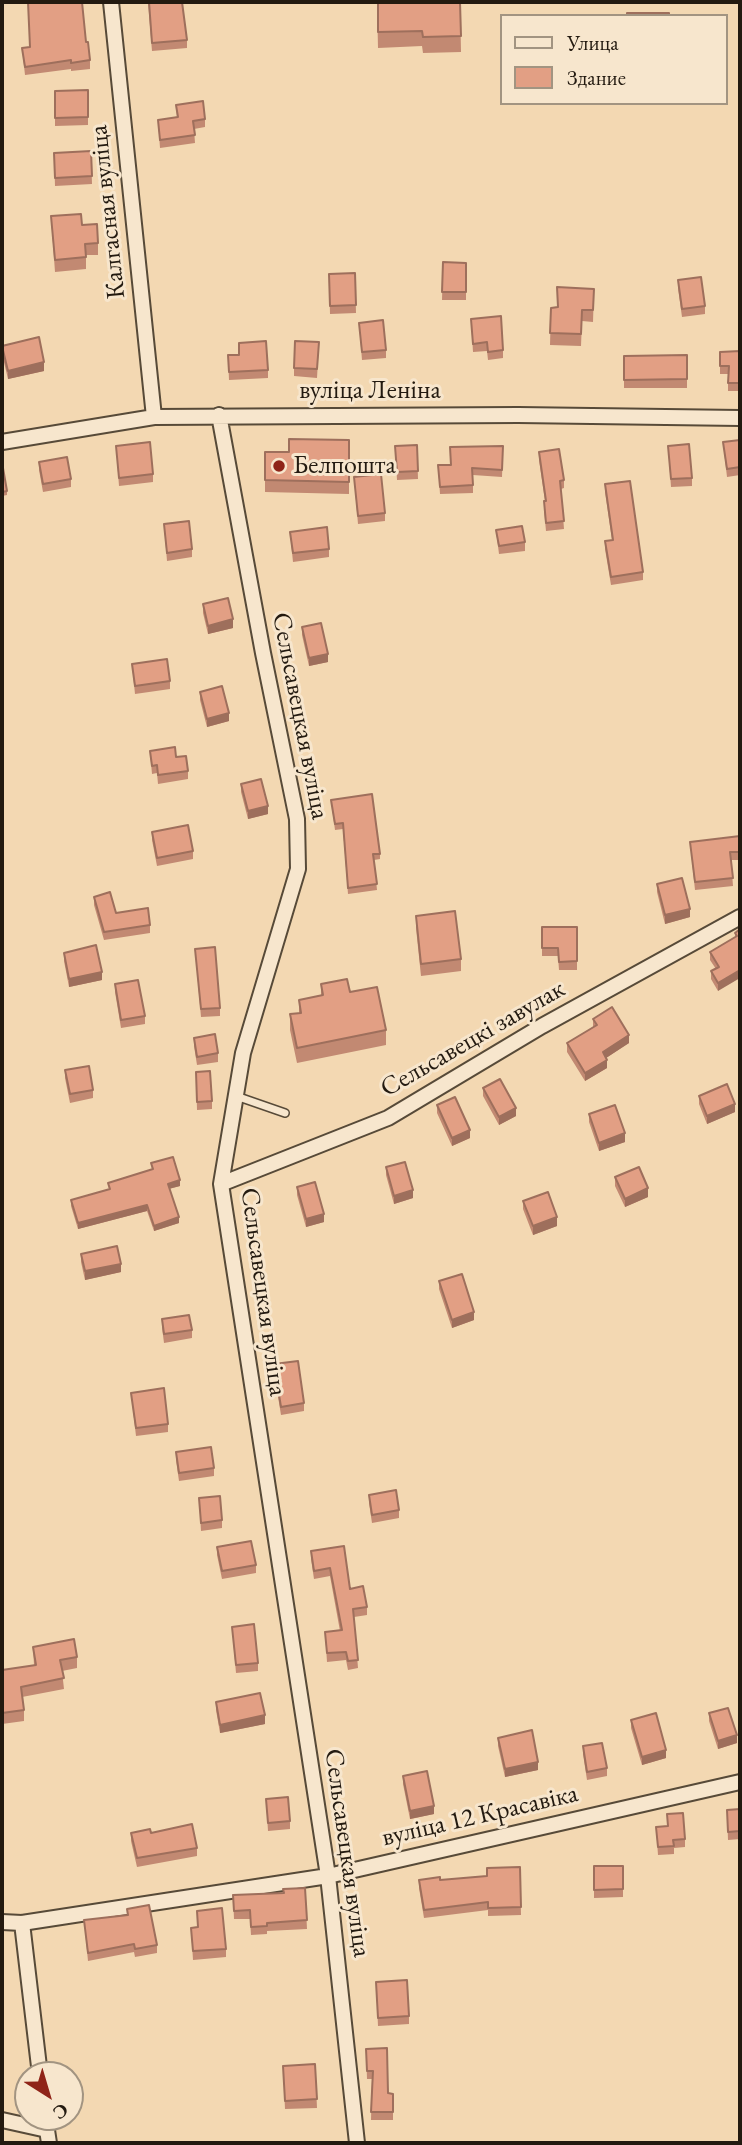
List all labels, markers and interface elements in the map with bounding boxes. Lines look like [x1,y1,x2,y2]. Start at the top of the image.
legend [500,14,728,105]
text: Улица [567,29,619,56]
text: Здание [567,64,626,91]
street label: Калгасная вуліца [83,124,133,300]
street label: вуліца Леніна [299,375,441,407]
place label: Белпошта [293,450,396,482]
marker: Белпошта [271,458,287,474]
street label: Сельсавецкая вуліца [265,610,335,822]
street label: Сельсавецкі завулак [375,974,571,1104]
street label: Сельсавецкая вуліца [233,1186,293,1398]
street label: Сельсавецкая вуліца [317,1747,377,1959]
street label: вуліца 12 Красавіка [379,1778,581,1854]
north arrow [14,2061,84,2131]
text: С [48,2098,74,2126]

